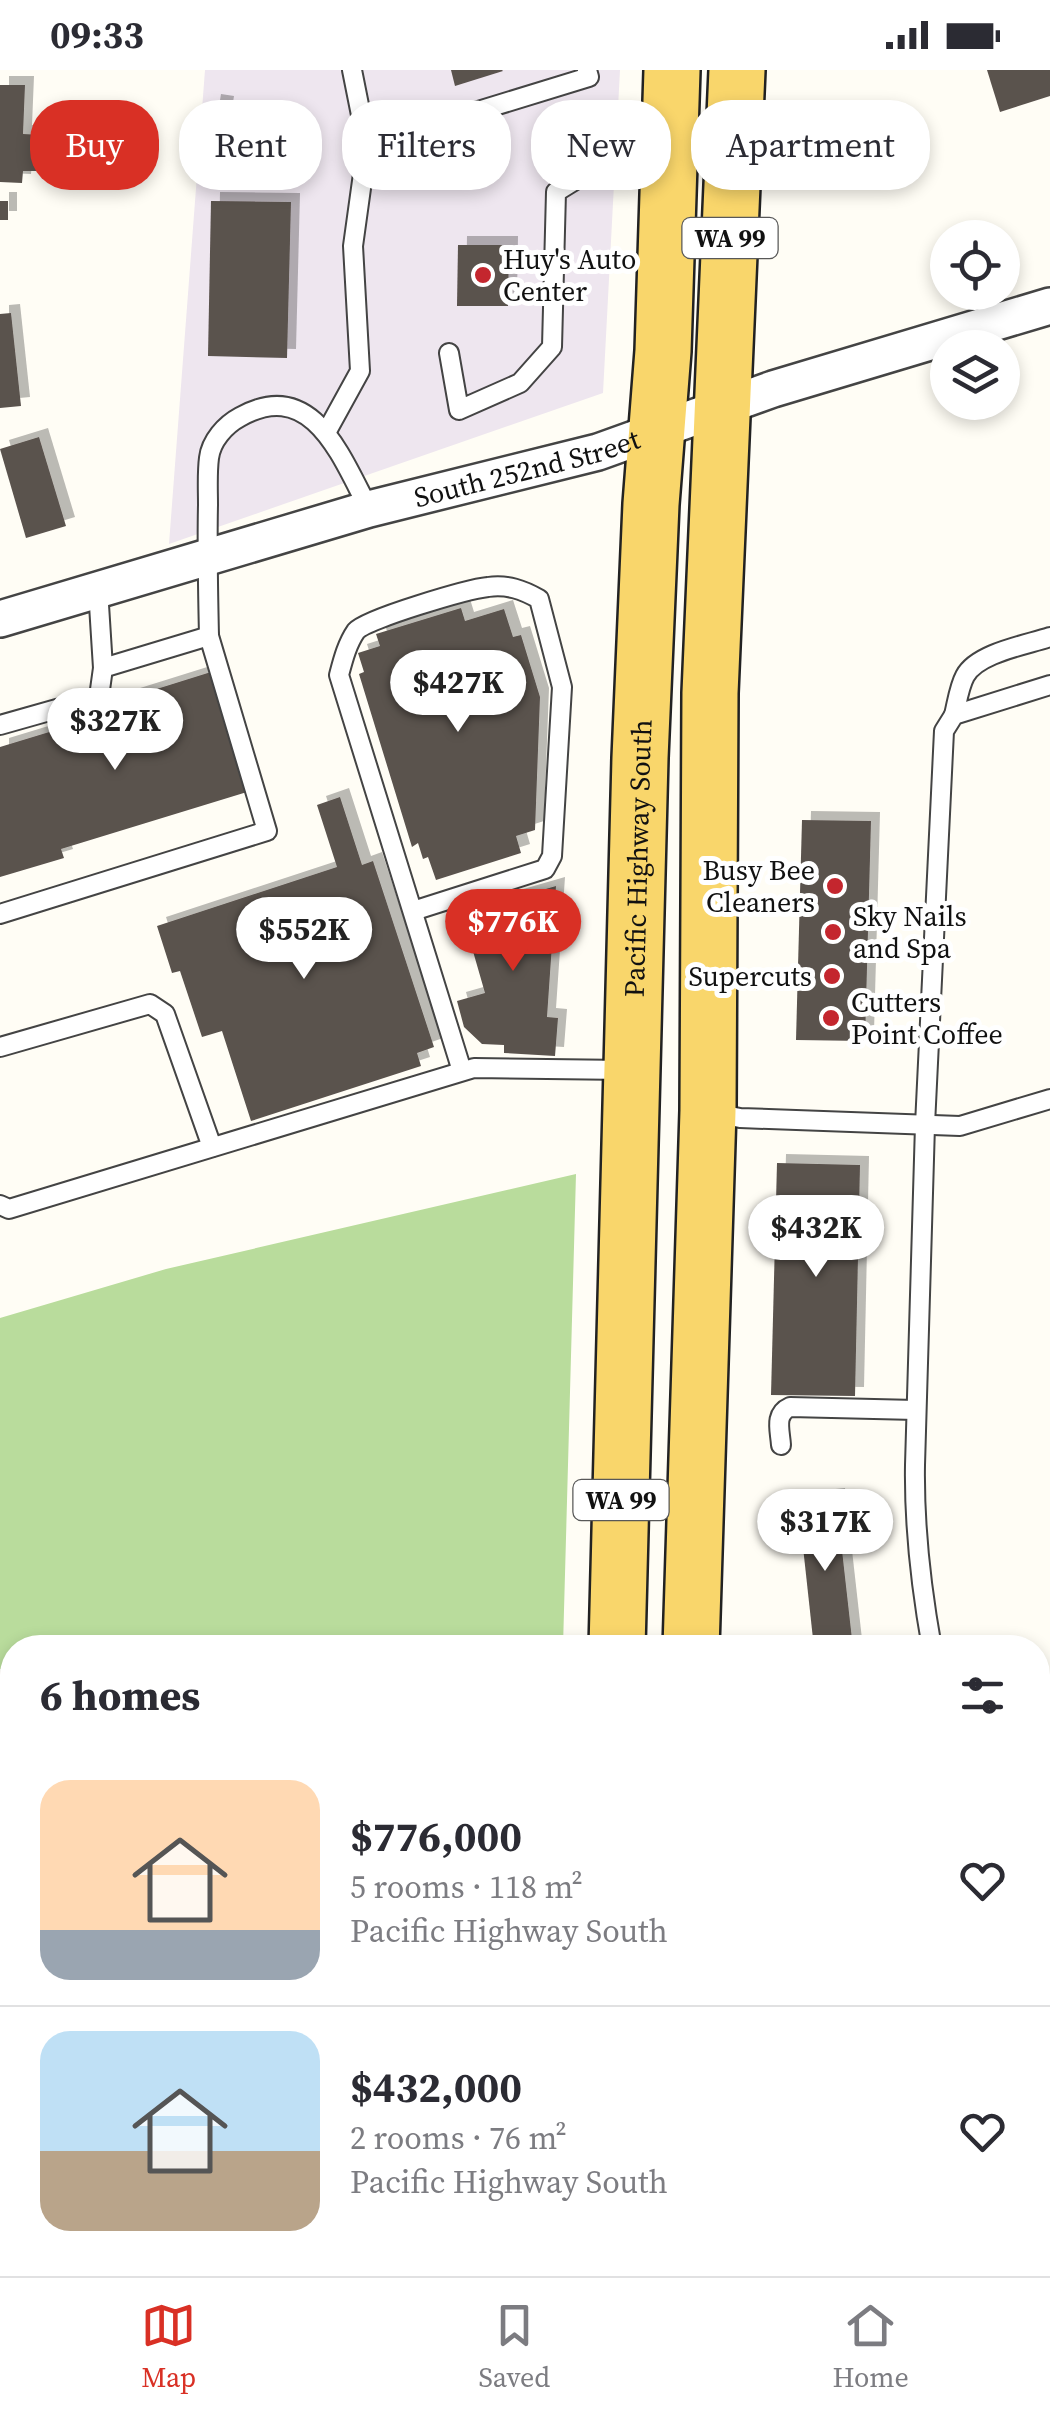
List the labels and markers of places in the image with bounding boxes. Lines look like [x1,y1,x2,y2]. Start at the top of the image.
place label: Huy's Auto Center [503,240,636,310]
marker: Huy's Auto Center [472,264,494,286]
pin: $427K [388,650,528,735]
pin: $327K [45,688,185,773]
place label: Busy Bee Cleaners [702,851,815,921]
marker: Busy Bee Cleaners [824,875,846,897]
pin: $776K [443,889,583,974]
pin: $552K [234,897,374,982]
place label: Sky Nails and Spa [853,897,967,967]
marker: Sky Nails and Spa [822,921,844,943]
place label: Supercuts [688,957,812,995]
marker: Supercuts [821,965,843,987]
place label: Cutters Point Coffee [851,983,1003,1053]
marker: Cutters Point Coffee [820,1007,842,1029]
pin: $432K [746,1195,886,1280]
pin: $317K [755,1489,895,1574]

